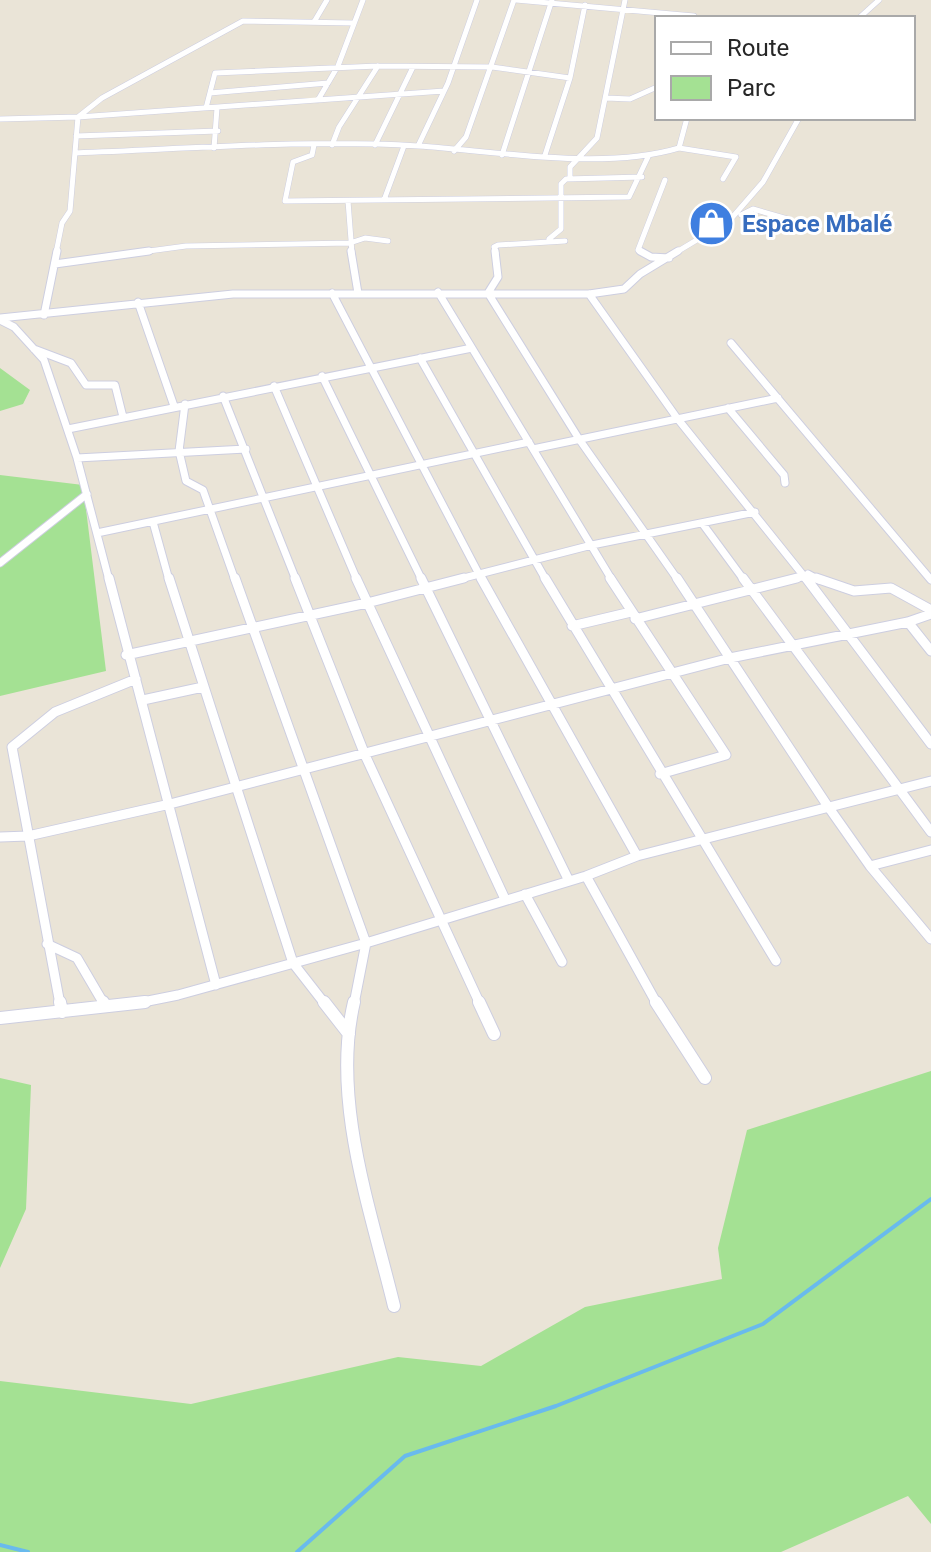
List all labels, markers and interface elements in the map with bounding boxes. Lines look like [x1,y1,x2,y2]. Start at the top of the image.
legend [655,16,915,120]
text: Route [727,34,789,62]
text: Parc [727,74,776,102]
shop icon: Espace Mbalé [687,200,735,248]
place label: Espace Mbalé [742,210,892,238]

